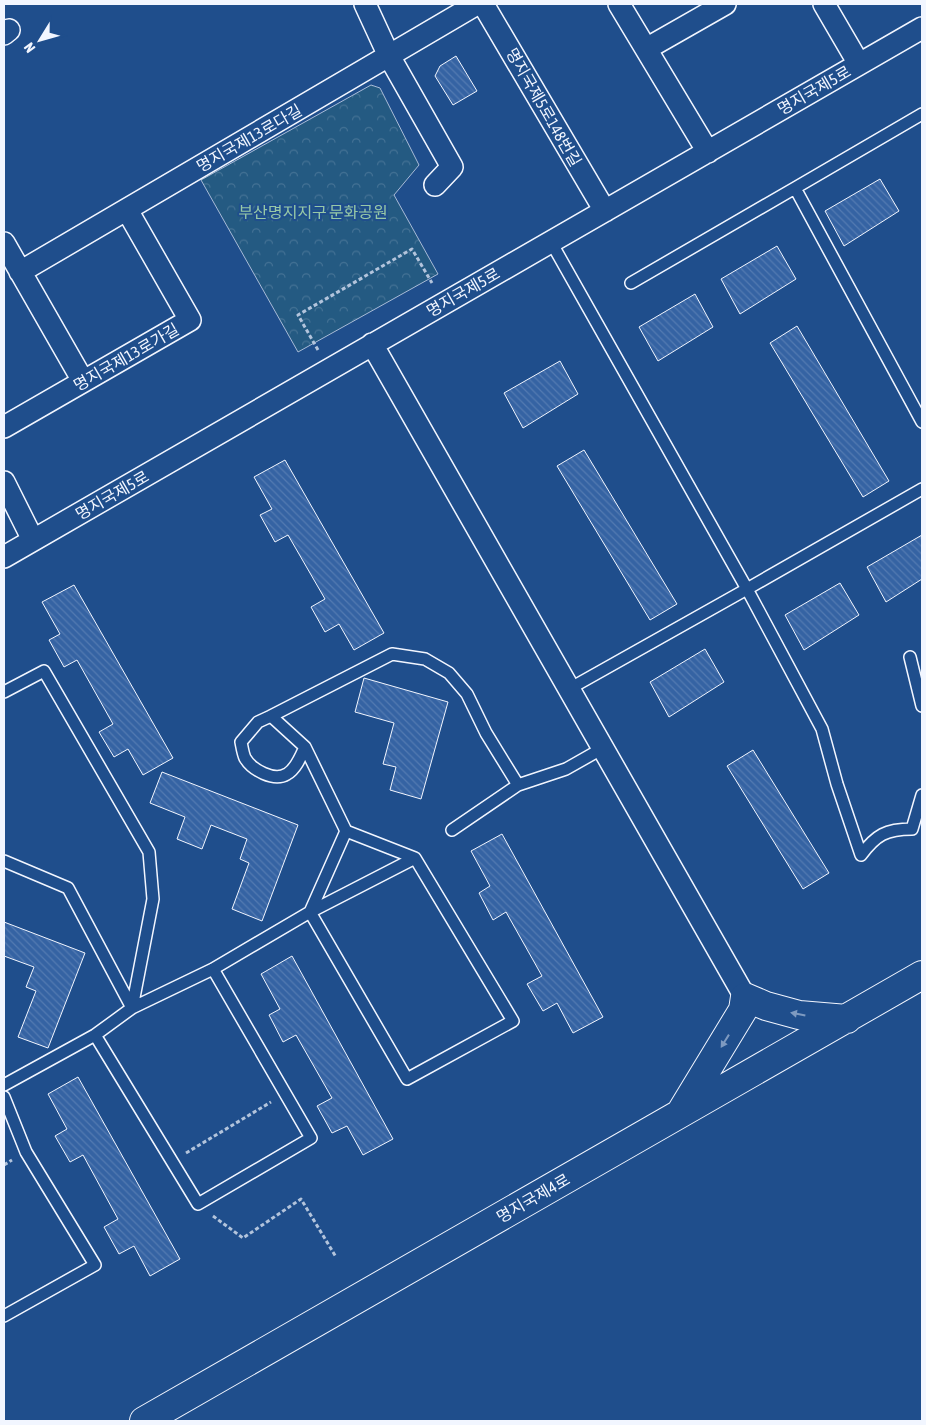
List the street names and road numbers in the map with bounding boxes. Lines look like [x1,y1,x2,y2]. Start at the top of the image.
street label: 명지국제5로148번길 [503,45,585,169]
street label: 명지국제5로 [774,62,854,118]
street label: 명지국제13로다길 [193,101,305,175]
street label: 명지국제5로 [423,264,503,320]
street label: 명지국제13로가길 [70,320,182,394]
street label: 명지국제5로 [72,467,152,523]
street label: 명지국제4로 [493,1170,573,1226]

